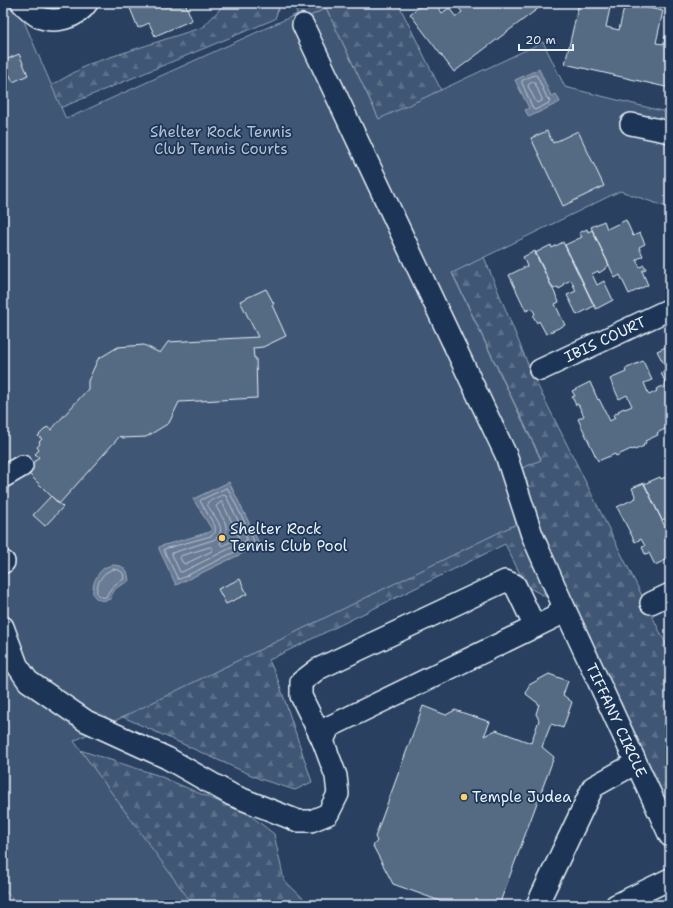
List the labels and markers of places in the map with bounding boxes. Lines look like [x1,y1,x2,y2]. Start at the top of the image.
place label: Shelter Rock Tennis Club Pool [230,519,348,556]
marker: Shelter Rock Tennis Club Pool [217,533,227,543]
place label: Temple Judea [472,787,572,807]
marker: Temple Judea [459,792,469,802]

